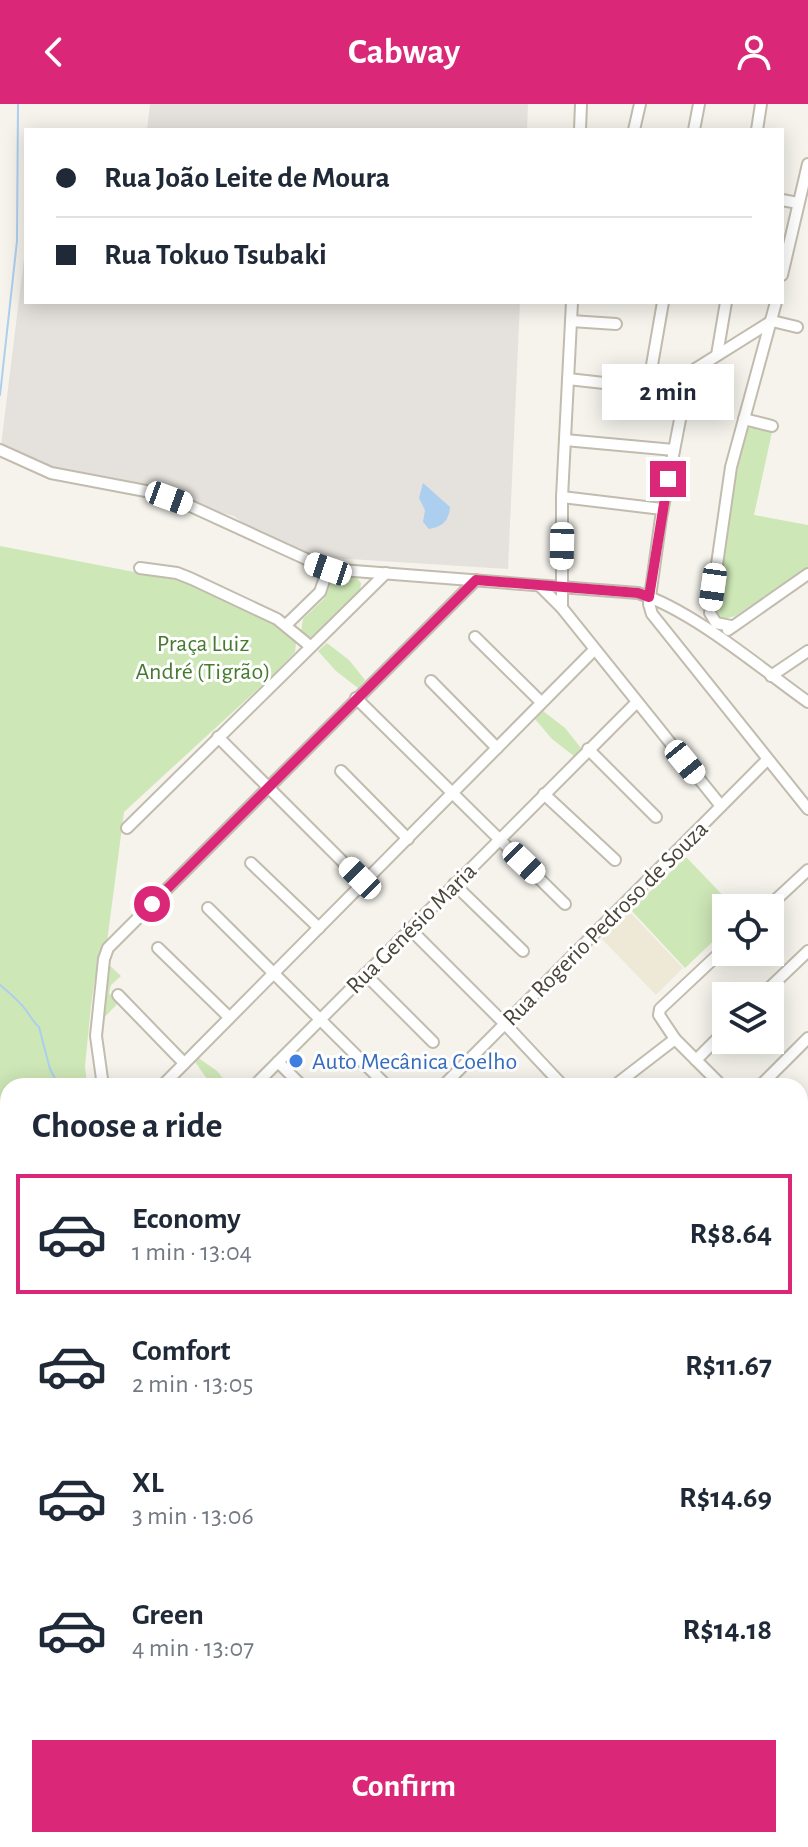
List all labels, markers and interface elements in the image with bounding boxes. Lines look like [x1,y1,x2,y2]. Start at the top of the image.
icon: back [32,30,76,74]
icon: person [732,30,776,74]
text: Cabway [348,34,460,70]
text: Rua João Leite de Moura [104,163,390,193]
text: Rua Tokuo Tsubaki [104,240,327,270]
callout: 2 min [602,363,734,419]
text: 2 min [639,379,697,405]
route end [650,461,686,497]
car [142,479,196,517]
car [550,522,574,570]
car [301,550,355,588]
car [698,562,728,612]
park label: Praça Luiz André (Tigrão) [135,632,271,684]
car [661,736,709,788]
street label: Rua Rogerio Pedroso de Souza [499,817,713,1031]
car [498,838,550,888]
car [335,853,385,903]
street label: Rua Genésio Maria [342,859,481,998]
route start [134,886,170,922]
map controls [712,894,784,1054]
button: locate [712,894,784,966]
button: layers [712,982,784,1054]
place label: Auto Mecânica Coelho [312,1050,517,1074]
marker: Auto Mecânica Coelho [287,1052,305,1070]
text: Choose a ride [32,1108,222,1144]
icon: car [36,1198,108,1270]
text: Economy [132,1204,241,1234]
text: R$8.64 [690,1219,772,1249]
text: 1 min · 13:04 [132,1239,252,1265]
icon: car [36,1330,108,1402]
text: Comfort [132,1336,231,1366]
text: R$11.67 [685,1351,772,1381]
text: 2 min · 13:05 [132,1371,253,1397]
icon: car [36,1462,108,1534]
text: XL [132,1468,164,1498]
text: R$14.69 [679,1483,772,1513]
text: 3 min · 13:06 [132,1503,254,1529]
icon: car [36,1594,108,1666]
text: Green [132,1600,204,1630]
text: R$14.18 [682,1615,772,1645]
text: 4 min · 13:07 [132,1635,254,1661]
button: Confirm [32,1740,776,1832]

